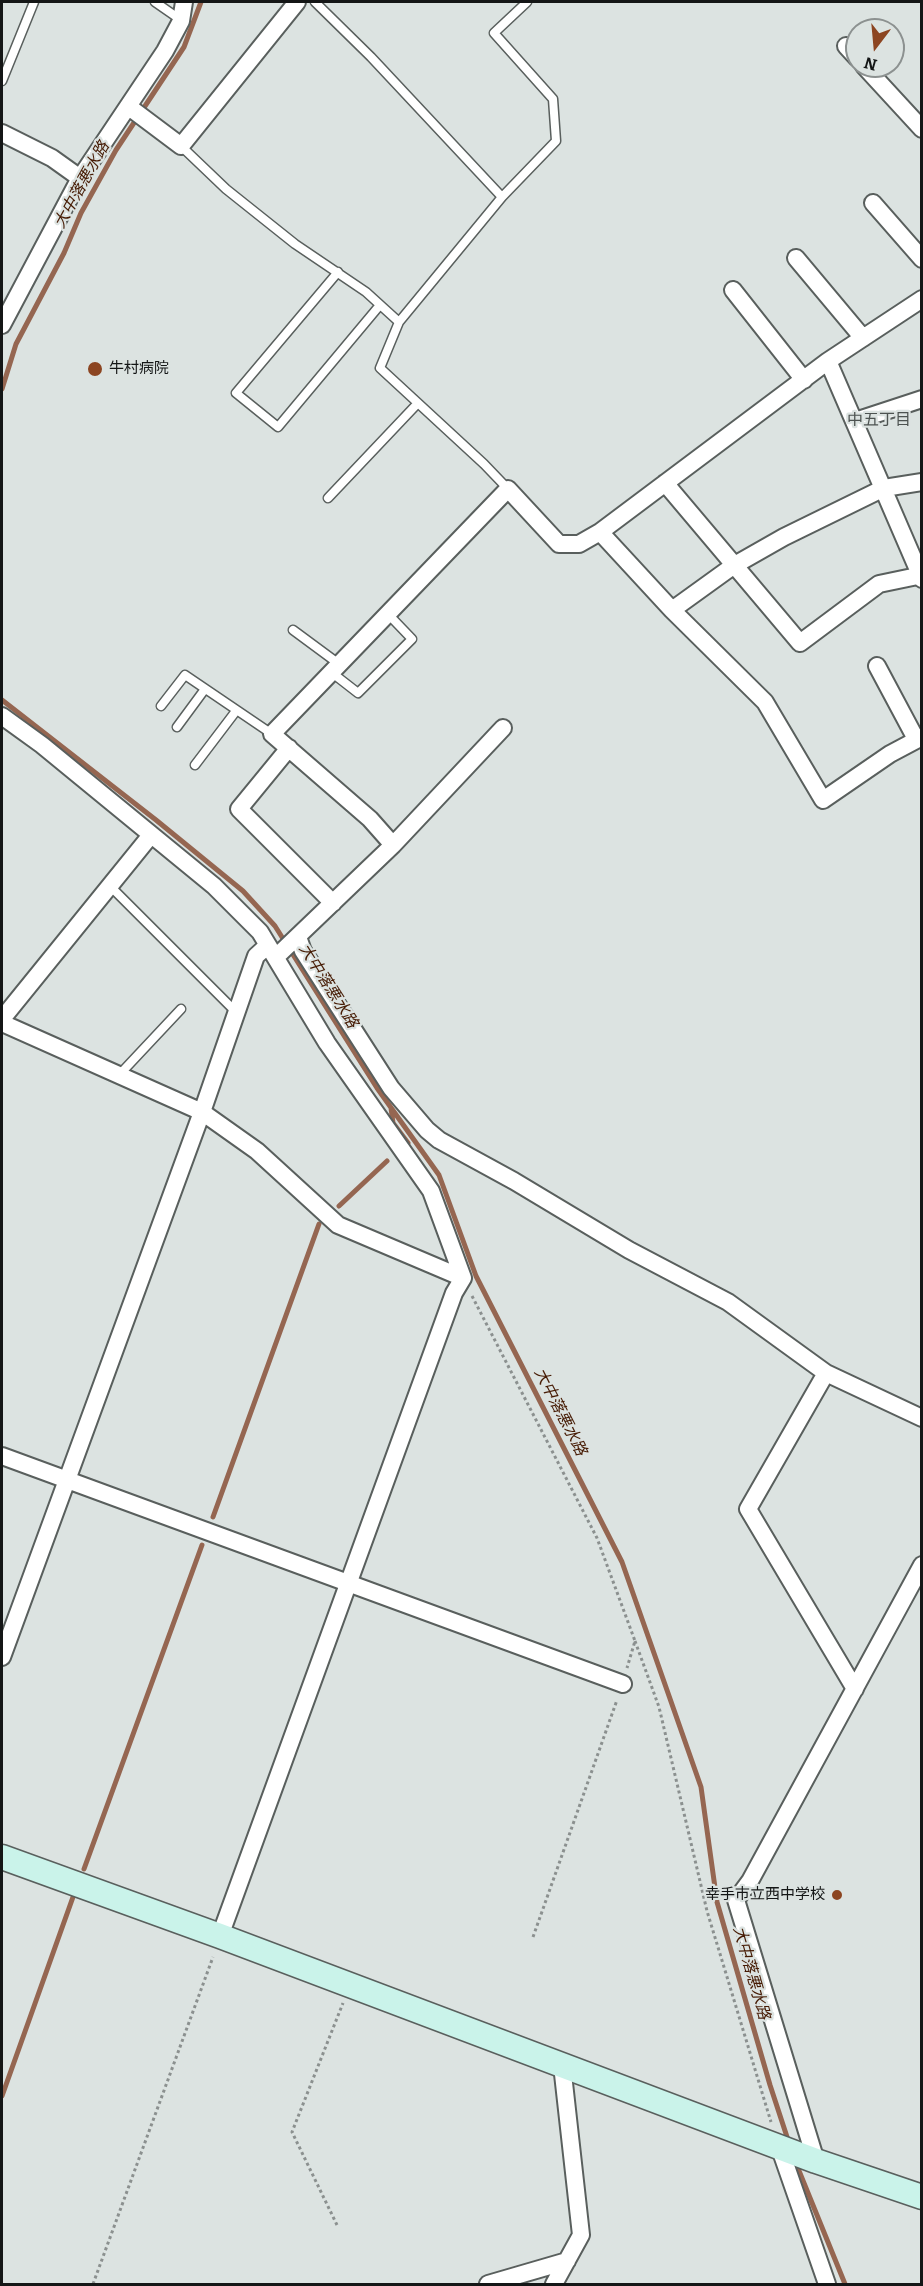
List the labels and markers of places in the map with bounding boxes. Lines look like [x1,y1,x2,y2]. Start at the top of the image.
marker: 牛村病院 [86,360,104,378]
place label: 牛村病院 [109,360,169,378]
place label: 幸手市立西中学校 [705,1886,825,1904]
marker: 幸手市立西中学校 [830,1888,844,1902]

